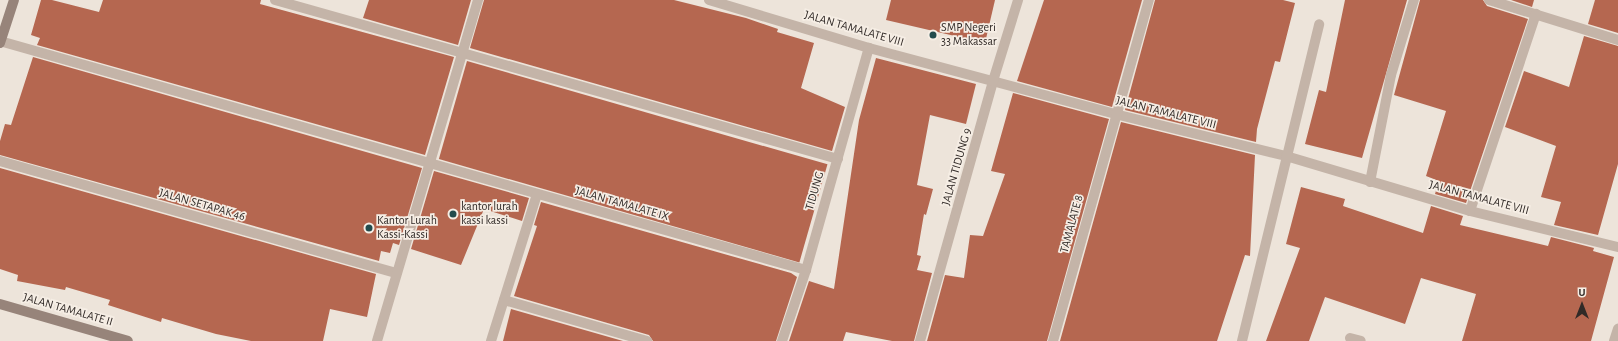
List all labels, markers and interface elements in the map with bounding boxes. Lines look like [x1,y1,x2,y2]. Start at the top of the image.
street label: JALAN TAMALATE VIII [803,8,905,50]
place label: SMP Negeri 33 Makassar [941,21,997,49]
marker: SMP Negeri 33 Makassar [928,30,938,40]
street label: JALAN TAMALATE VIII [1114,94,1218,132]
street label: JALAN TIDUNG 9 [939,127,975,207]
street label: TIDUNG [803,170,827,212]
street label: JALAN TAMALATE VIII [1428,178,1530,218]
street label: JALAN TAMALATE IX [574,184,670,224]
street label: JALAN SETAPAK 46 [157,186,247,224]
street label: TAMALATE 8 [1057,194,1087,254]
place label: kantor lurah kassi kassi [461,200,518,228]
marker: kantor lurah kassi kassi [448,209,458,219]
place label: Kantor Lurah Kassi-Kassi [377,214,437,242]
marker: Kantor Lurah Kassi-Kassi [364,223,374,233]
north arrow [1562,285,1602,325]
text: U [1578,287,1586,298]
street label: JALAN TAMALATE II [21,290,115,330]

